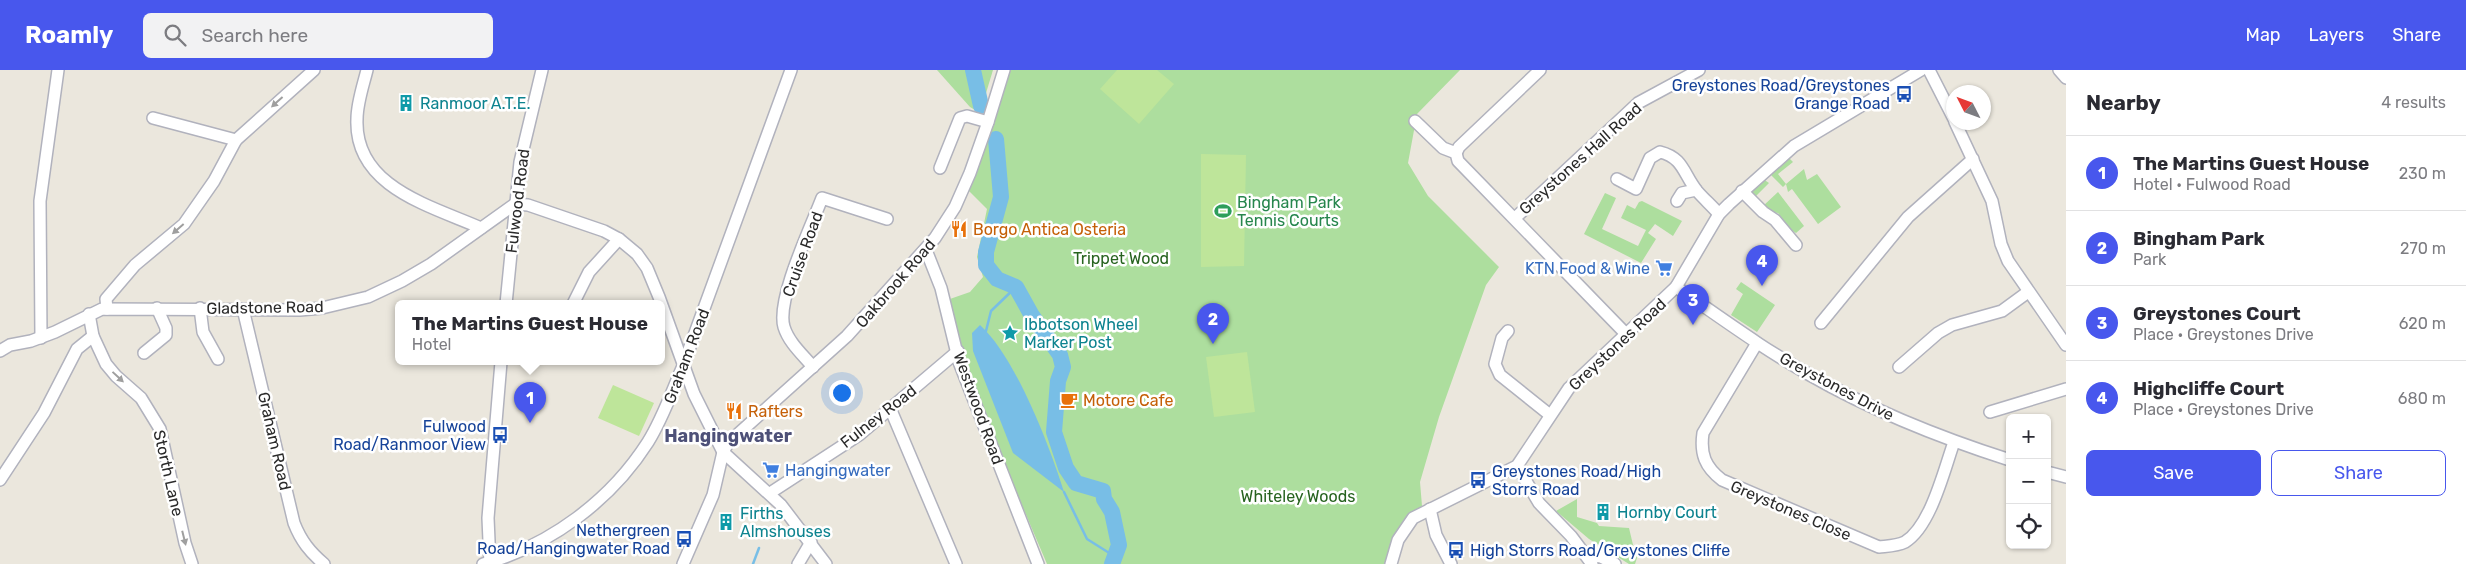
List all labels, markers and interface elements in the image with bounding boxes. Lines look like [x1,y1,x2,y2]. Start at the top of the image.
search box [143,13,493,58]
text: Roamly [25,21,113,49]
icon: search [161,21,189,49]
text: Search here [201,24,308,47]
text: Map [2246,24,2281,46]
text: Layers [2309,24,2364,46]
text: Share [2392,24,2441,46]
place label: Greystones Road/Greystones Grange Road [1672,76,1890,113]
bus stop icon: Greystones Road/Greystones Grange Road [1894,84,1914,104]
north arrow [1946,85,1991,130]
text: Nearby [2086,90,2161,115]
building icon: Ranmoor A.T.E. [396,93,416,113]
text: 4 results [2381,93,2446,112]
place label: Ranmoor A.T.E. [420,94,530,113]
one-way arrow [271,97,284,108]
street label: Greystones Hall Road [1515,98,1645,218]
street label: Fulwood Road [502,148,533,254]
text: The Martins Guest House [2133,152,2369,175]
text: 1 [2098,164,2106,183]
text: 230 m [2399,164,2446,183]
text: Hotel · Fulwood Road [2133,175,2291,194]
place label: Bingham Park Tennis Courts [1237,193,1342,230]
sports icon: Bingham Park Tennis Courts [1213,201,1233,221]
street label: Cruise Road [778,209,827,299]
restaurant icon: Borgo Antica Osteria [949,219,969,239]
place label: Borgo Antica Osteria [973,220,1126,239]
one-way arrow [173,223,185,235]
text: Bingham Park [2133,227,2265,250]
street label: Oakbrook Road [852,235,939,332]
text: 2 [2097,239,2107,258]
text: 270 m [2400,239,2446,258]
pin: 4 [1746,245,1778,286]
park label: Trippet Wood [1073,249,1169,268]
text: Park [2133,250,2166,269]
supermarket icon: KTN Food & Wine [1654,258,1674,278]
place label: KTN Food & Wine [1525,259,1650,278]
pin: 3 [1677,284,1709,325]
street label: Greystones Road [1565,294,1670,394]
street label: Gladstone Road [206,297,324,318]
popup [395,300,665,365]
text: Greystones Court [2133,302,2301,325]
pin: 2 [1197,303,1229,344]
street label: Graham Road [660,306,713,406]
text: The Martins Guest House [412,312,648,335]
text: 3 [2097,314,2107,333]
text: 620 m [2399,314,2446,333]
place label: Ibbotson Wheel Marker Post [1024,315,1138,352]
place icon: Ibbotson Wheel Marker Post [1000,323,1020,343]
text: Place · Greystones Drive [2133,325,2314,344]
text: Hotel [412,335,452,354]
street label: Greystones Drive [1776,348,1897,425]
street label: Westwood Road [949,349,1008,467]
one-way arrow [111,371,123,383]
text: Highcliffe Court [2133,377,2284,400]
your location [829,380,855,406]
street label: Fulney Road [836,381,920,452]
pin: 1 [514,382,546,423]
text: 4 [2097,389,2107,408]
text: 680 m [2398,389,2446,408]
street label: Graham Road [254,390,295,492]
cafe icon: Motore Cafe [1059,390,1079,410]
place label: Motore Cafe [1083,391,1173,410]
text: Place · Greystones Drive [2133,400,2314,419]
restaurant icon: Rafters [724,401,744,421]
place label: Rafters [748,402,803,421]
map controls [2006,414,2051,549]
button: + [2006,414,2051,459]
place label: Fulwood Road/Ranmoor View [333,417,486,454]
bus stop icon: Fulwood Road/Ranmoor View [490,425,510,445]
district label: Hangingwater [664,425,792,447]
street label: Storth Lane [149,428,188,518]
button: Save [2086,450,2261,496]
button: Share [2271,450,2446,496]
button: − [2006,459,2051,504]
supermarket icon: Hangingwater [761,460,781,480]
place label: Hangingwater [785,461,890,480]
place label: Greystones Road/High Storrs Road [1492,462,1661,499]
bus stop icon: Greystones Road/High Storrs Road [1468,470,1488,490]
street label: Greystones Close [1728,476,1854,544]
park label: Whiteley Woods [1241,487,1355,506]
building icon: Hornby Court [1593,502,1613,522]
place label: Hornby Court [1617,503,1717,522]
place label: Firths Almshouses [740,504,831,541]
button: locate [2006,504,2051,549]
building icon: Firths Almshouses [716,512,736,532]
place label: Nethergreen Road/Hangingwater Road [477,521,670,558]
bus stop icon: Nethergreen Road/Hangingwater Road [674,529,694,549]
one-way arrow [180,531,188,546]
bus stop icon: High Storrs Road/Greystones Cliffe [1446,540,1466,560]
place label: High Storrs Road/Greystones Cliffe [1470,541,1730,560]

